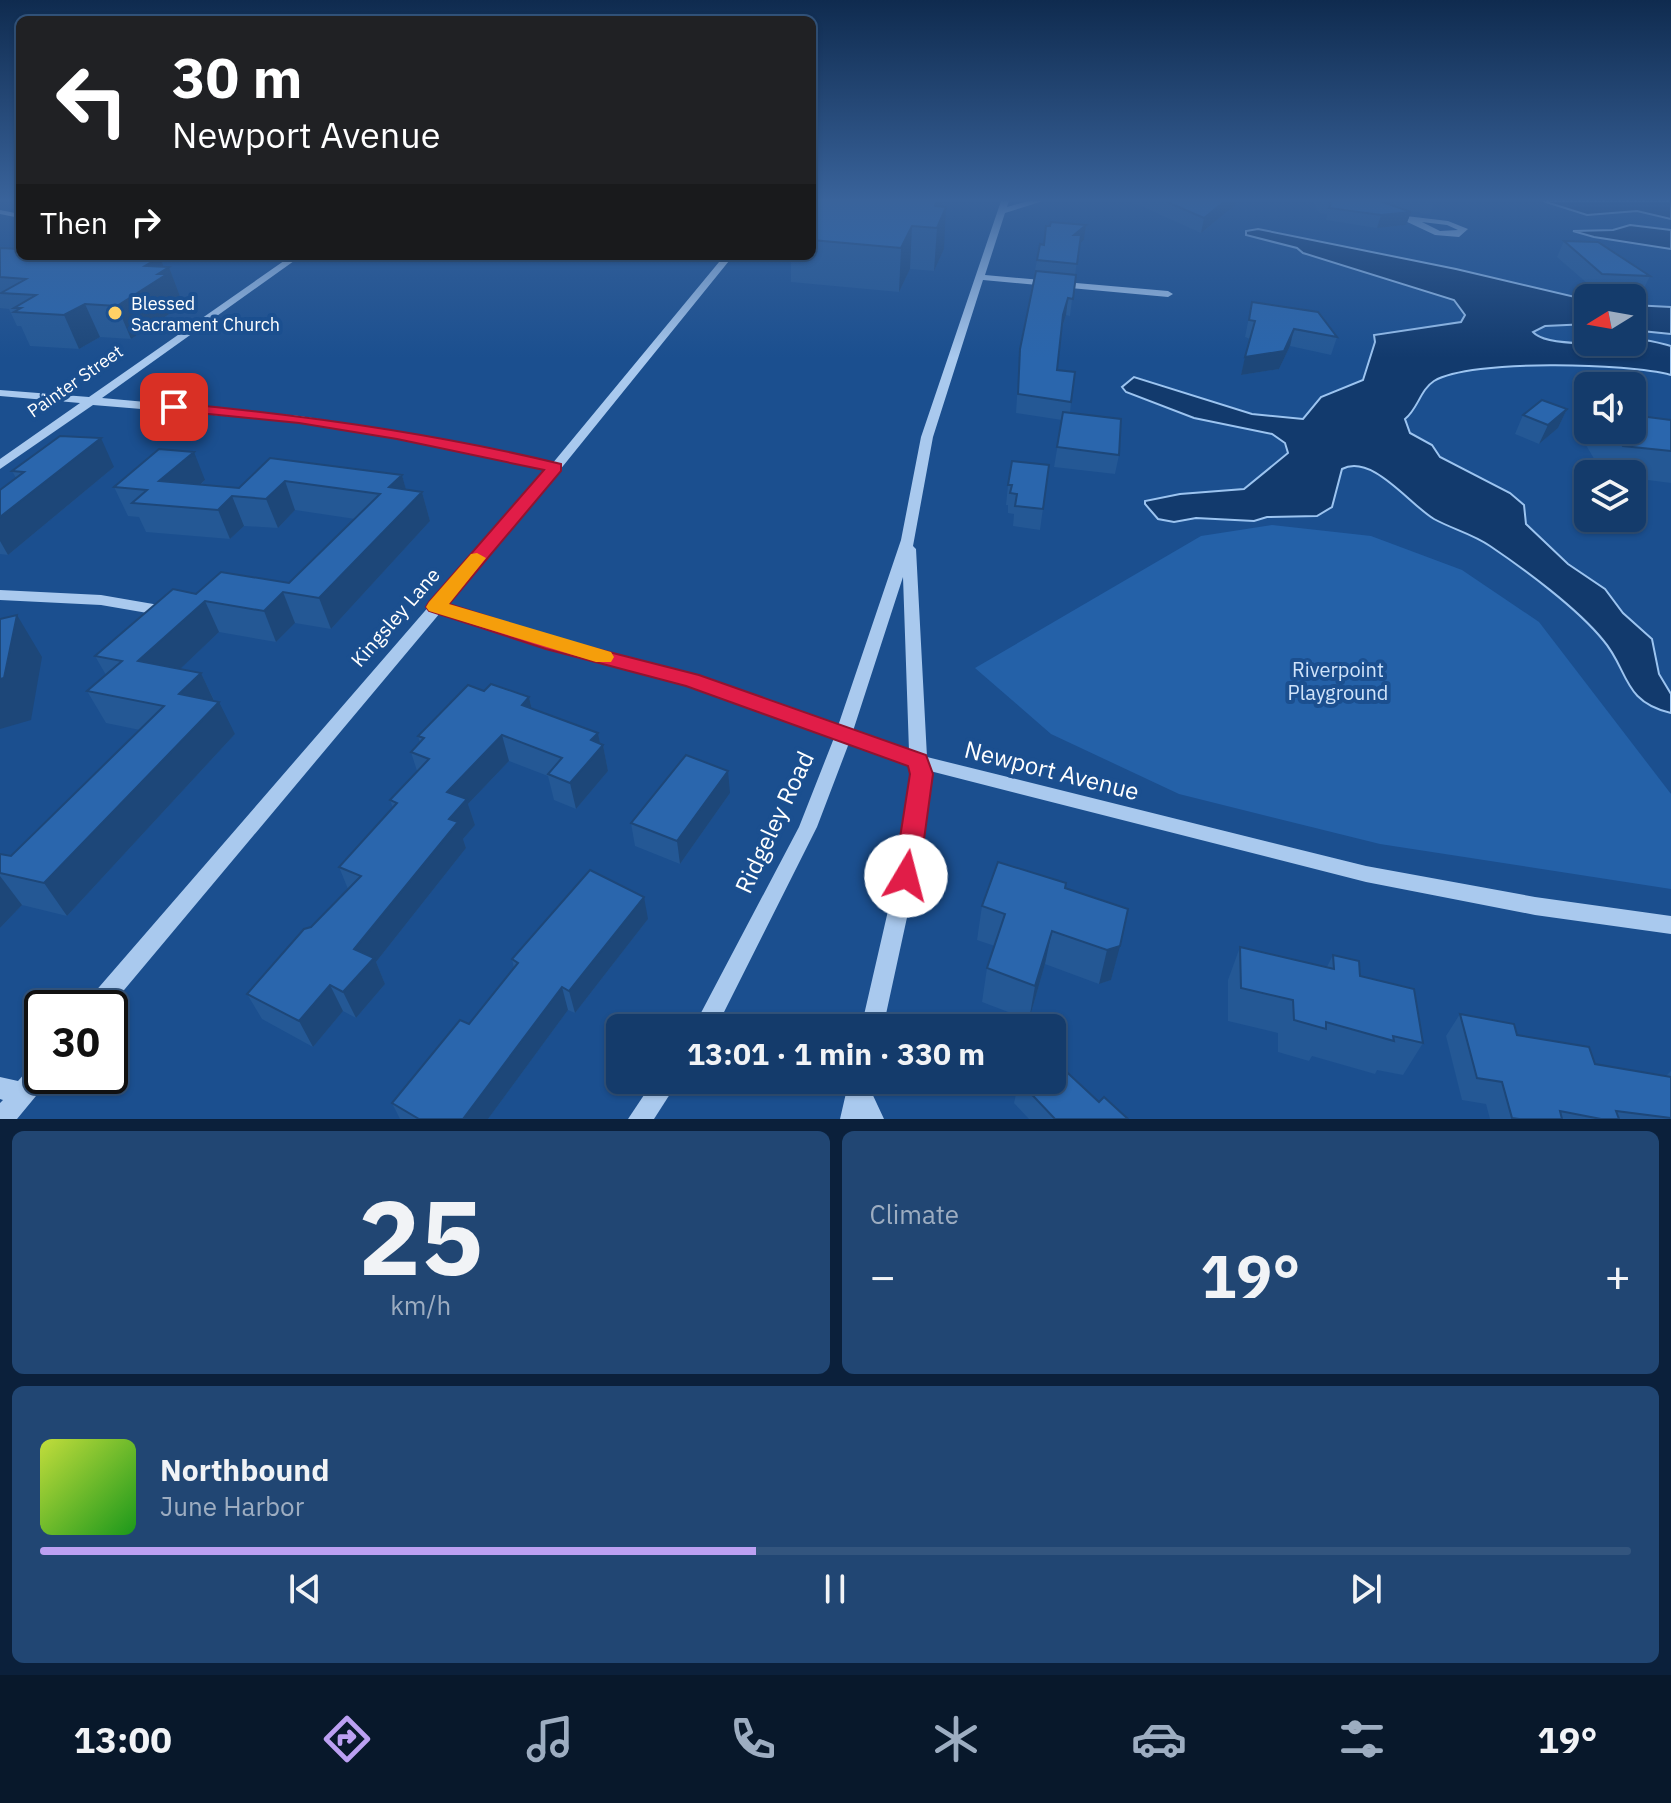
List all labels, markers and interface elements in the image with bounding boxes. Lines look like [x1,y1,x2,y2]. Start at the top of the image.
text: 30 m [172,41,302,113]
icon: left [40,48,144,152]
text: Newport Avenue [172,111,440,158]
icon: right [124,200,168,244]
text: Then [40,203,108,242]
north arrow [1574,284,1646,356]
map controls [1574,284,1646,532]
place label: Blessed Sacrament Church [131,292,280,336]
marker: Blessed Sacrament Church [106,304,124,322]
street label: Painter Street [23,340,127,422]
button: sound [1574,372,1646,444]
pin [140,373,208,441]
icon: arrive [152,385,196,429]
button: layers [1574,460,1646,532]
street label: Kingsley Lane [344,562,446,672]
park label: Riverpoint Playground [1288,656,1388,706]
street label: Newport Avenue [961,733,1143,807]
street label: Ridgeley Road [727,746,821,898]
position arrow [864,834,948,918]
speed limit sign: 30 [24,990,128,1094]
text: 13:01 · 1 min · 330 m [687,1034,985,1073]
text: 25 [358,1168,483,1304]
text: Climate [870,1197,959,1231]
text: 19° [1200,1236,1300,1315]
text: − [870,1247,896,1304]
text: + [1605,1247,1631,1304]
text: km/h [390,1288,451,1322]
text: Northbound [160,1450,329,1489]
text: June Harbor [160,1489,304,1523]
icon: previous [283,1567,327,1611]
icon: pause [813,1567,857,1611]
icon: next [1344,1567,1388,1611]
icon: directions [319,1711,375,1767]
icon: music [522,1711,578,1767]
icon: phone [725,1711,781,1767]
icon: climate [928,1711,984,1767]
icon: car [1131,1711,1187,1767]
icon: filters [1334,1711,1390,1767]
text: 13:00 [74,1716,172,1763]
text: 19° [1537,1716,1597,1763]

